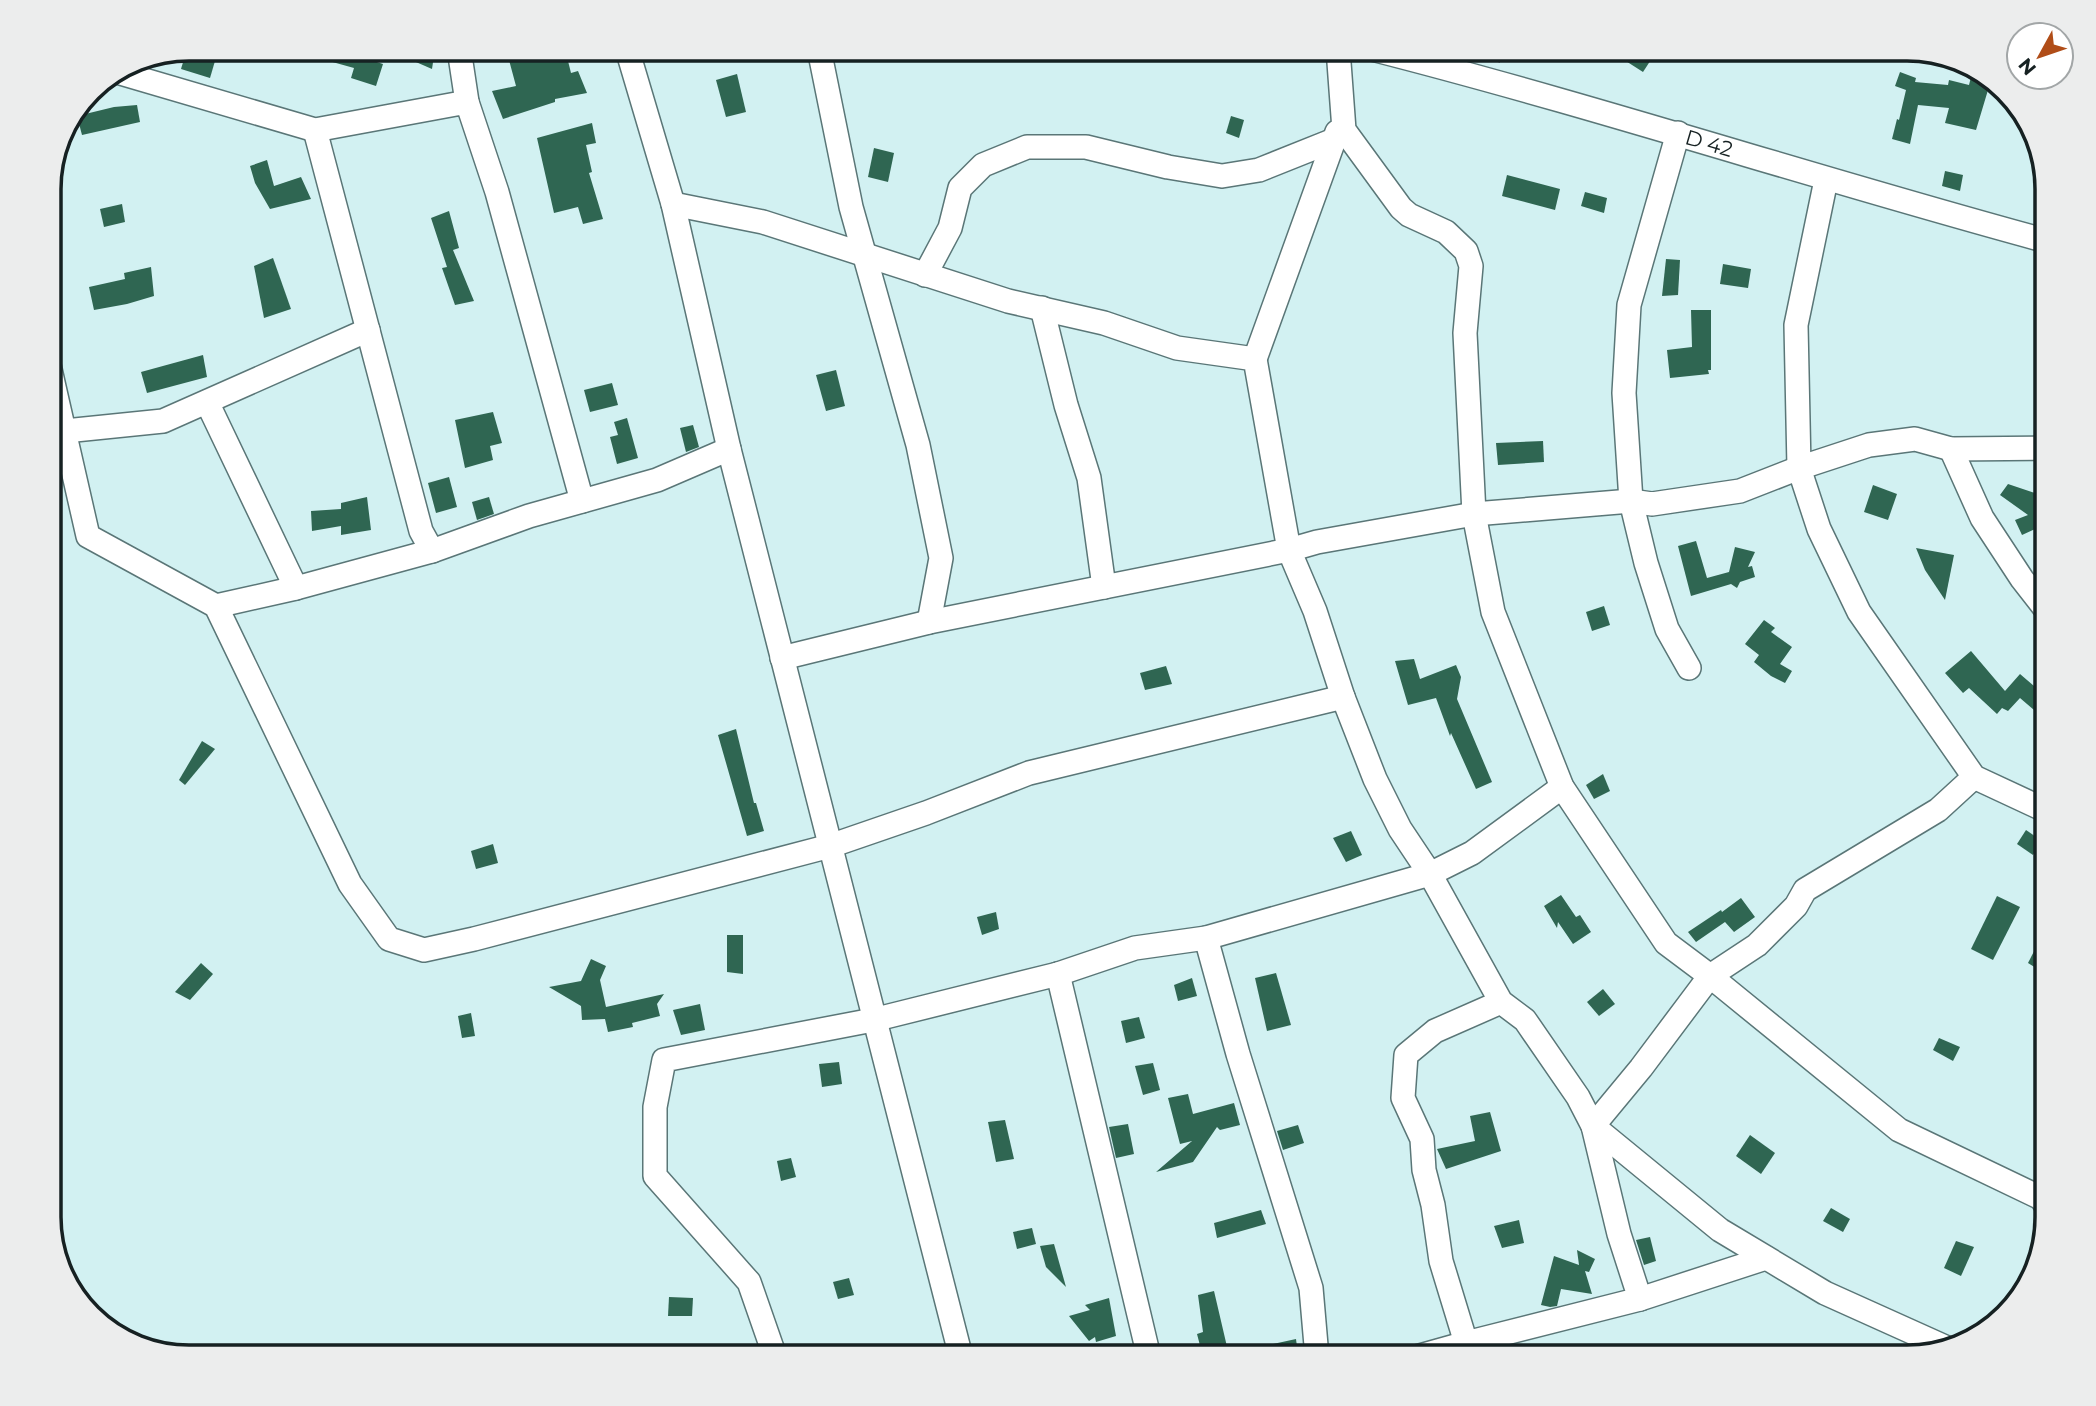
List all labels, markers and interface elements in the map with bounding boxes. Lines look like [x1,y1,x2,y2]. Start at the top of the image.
north arrow [2005,21,2075,91]
text: N [2014,53,2041,80]
street label: D 42 [1682,124,1736,162]

